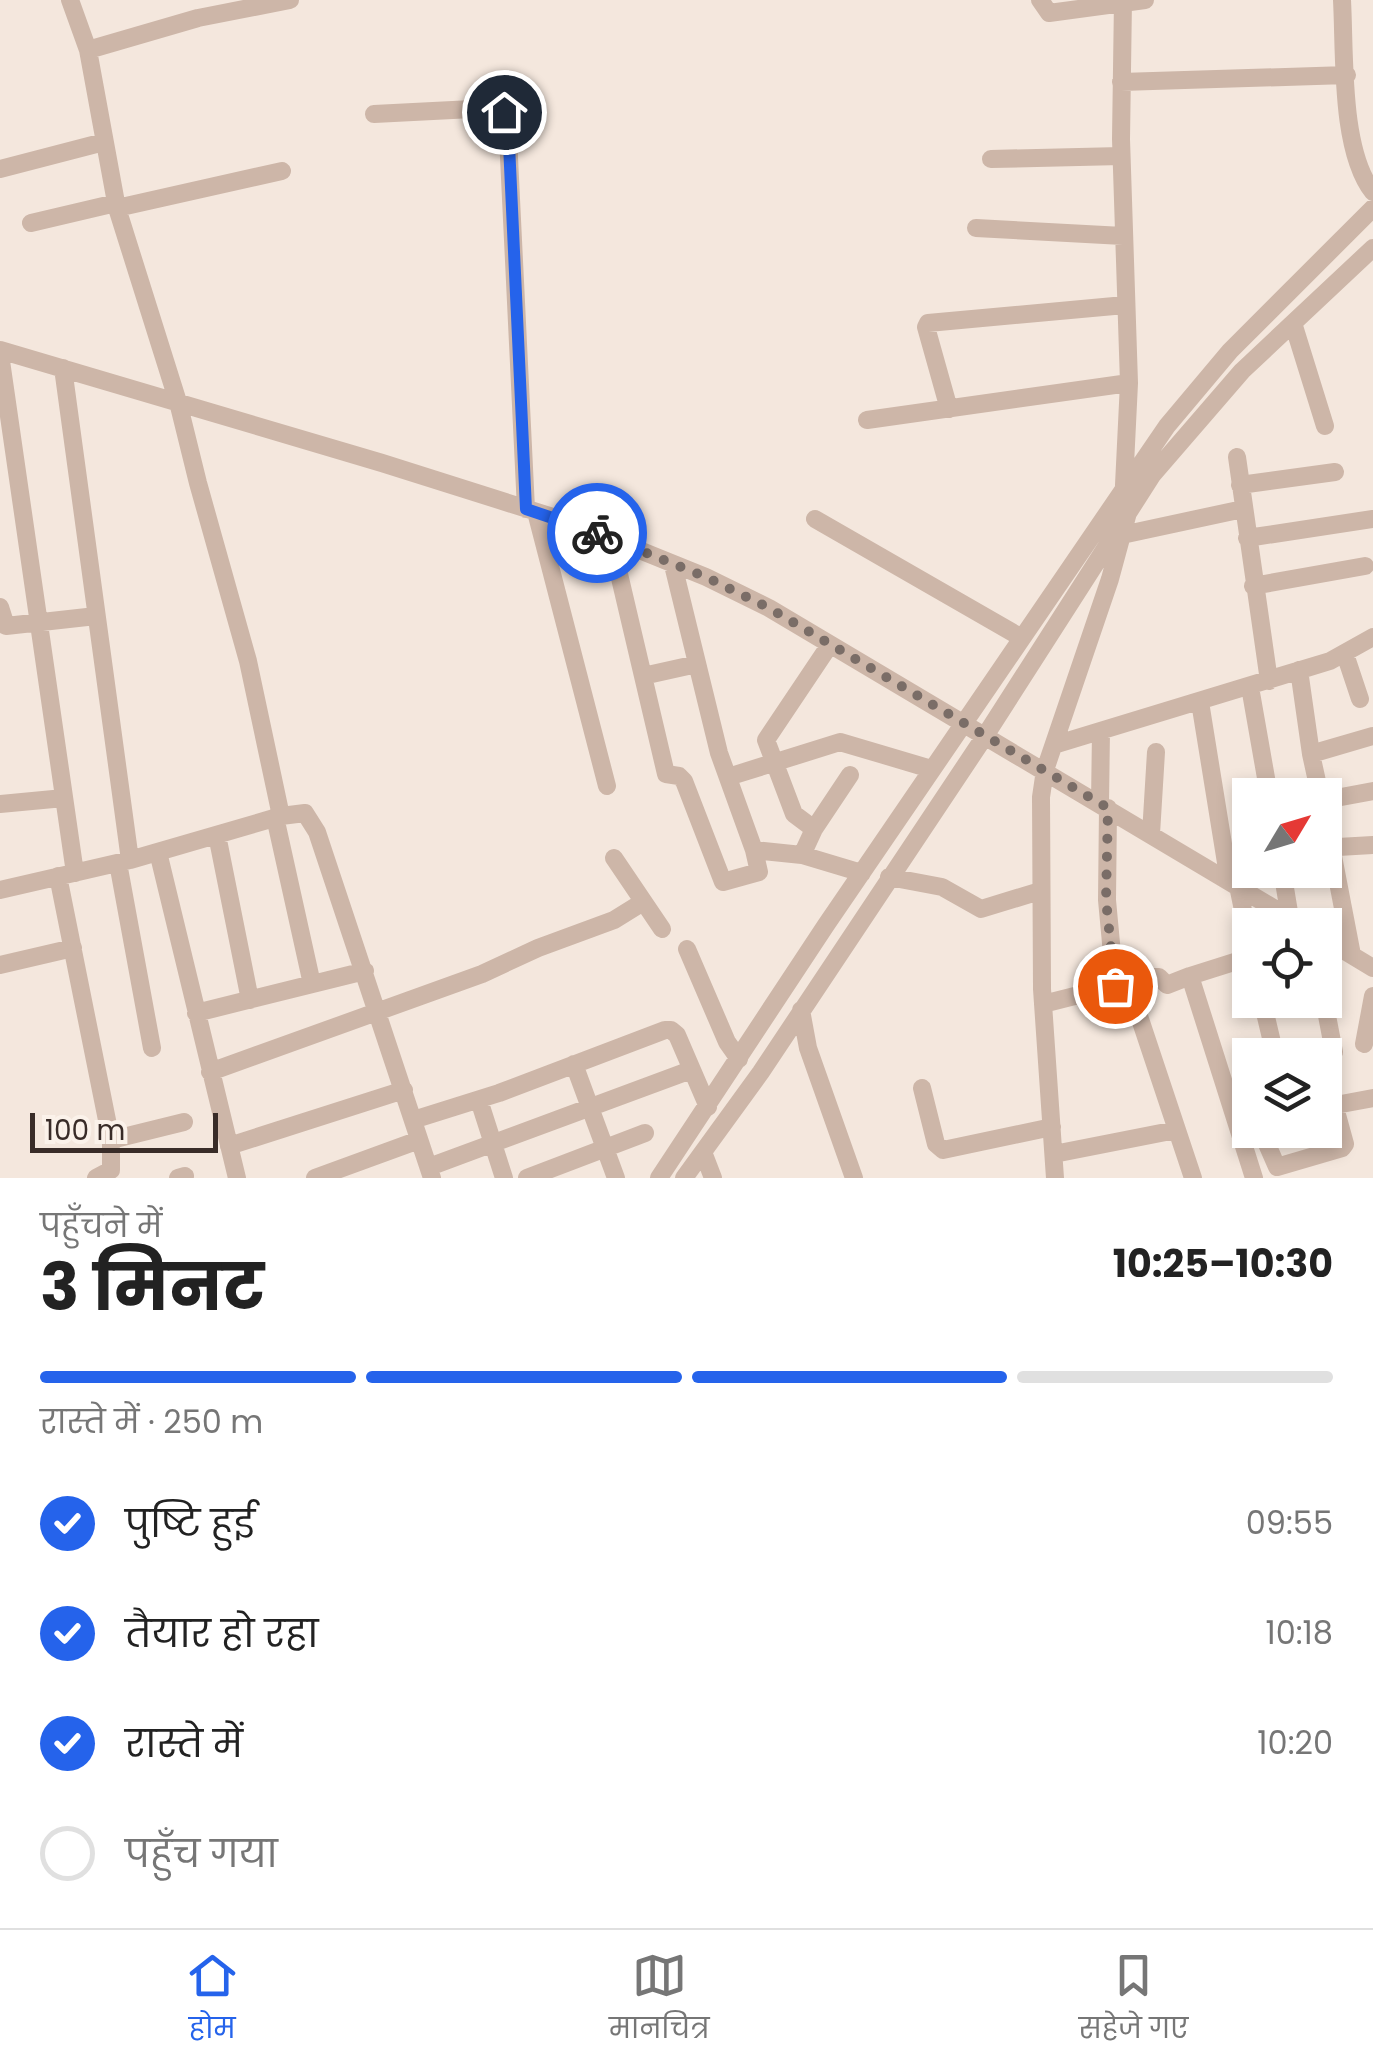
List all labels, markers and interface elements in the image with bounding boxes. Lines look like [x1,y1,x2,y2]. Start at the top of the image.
pin [462,70,547,155]
icon: home [477,85,532,140]
courier [547,483,647,583]
icon: bike [570,506,625,561]
north arrow [1232,778,1342,888]
map controls [1232,778,1342,1148]
button: locate [1232,908,1342,1018]
pin [1073,944,1158,1029]
icon: bag [1088,959,1143,1014]
button: layers [1232,1038,1342,1148]
scale bar [30,1108,218,1152]
text: 100 m [45,1111,125,1150]
text: पहुँचने में [40,1203,162,1248]
text: 10:25–10:30 [1113,1237,1333,1290]
text: 3 मिनट [40,1242,264,1333]
text: रास्ते में · 250 m [40,1399,263,1444]
icon: check [40,1496,95,1551]
text: पुष्टि हुई [125,1497,255,1550]
text: 09:55 [1246,1500,1333,1545]
icon: check [40,1606,95,1661]
text: तैयार हो रहा [125,1607,318,1660]
text: 10:18 [1265,1610,1333,1655]
icon: check [40,1716,95,1771]
text: रास्ते में [125,1717,243,1770]
text: 10:20 [1257,1720,1333,1765]
text: पहुँच गया [125,1827,278,1880]
tab: होम [185,1948,240,2050]
tab: मानचित्र [609,1948,710,2050]
tab: सहेजे गए [1079,1948,1188,2050]

